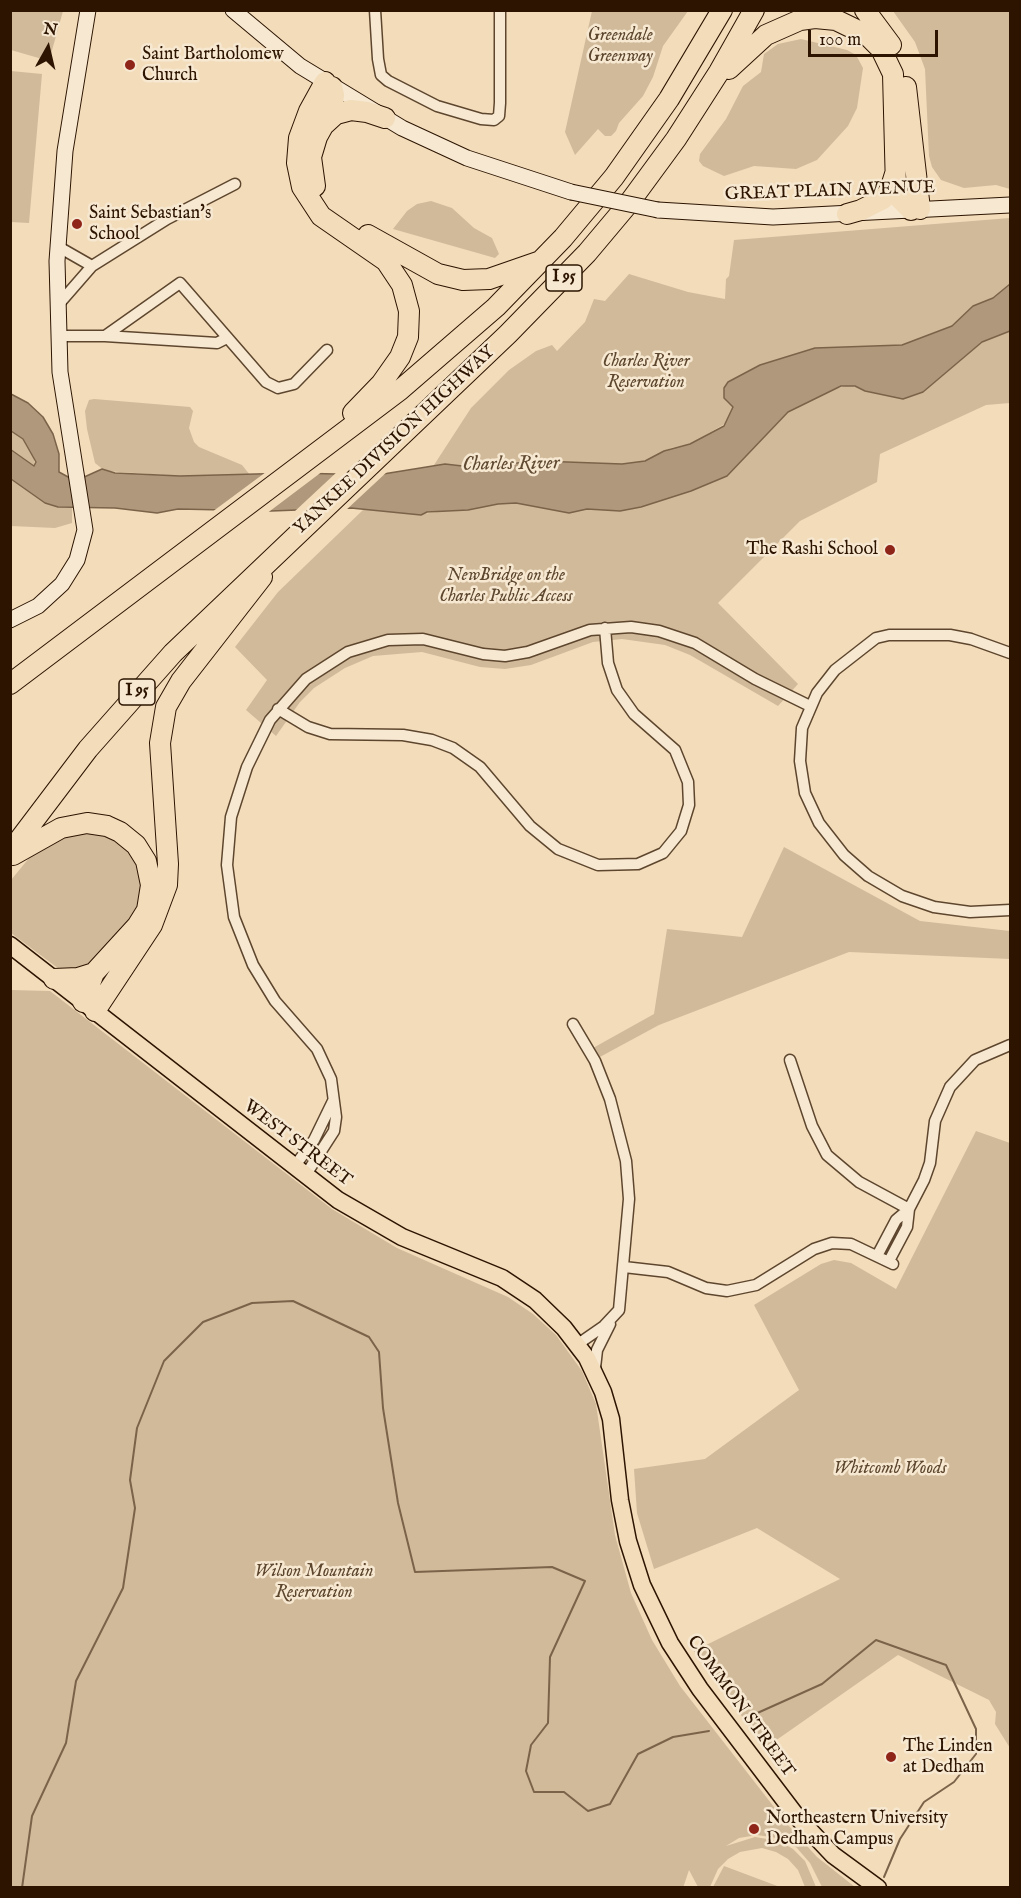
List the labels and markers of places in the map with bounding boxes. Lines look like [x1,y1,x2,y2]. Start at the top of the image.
place label: Saint Bartholomew Church [142,44,284,86]
marker: Saint Bartholomew Church [123,58,137,72]
place label: Saint Sebastian's School [89,203,211,246]
marker: Saint Sebastian's School [70,217,84,231]
place label: The Rashi School [746,539,878,561]
marker: The Rashi School [883,543,897,557]
place label: The Linden at Dedham [903,1736,993,1778]
marker: The Linden at Dedham [884,1750,898,1764]
place label: Northeastern University Dedham Campus [766,1808,948,1850]
marker: Northeastern University Dedham Campus [747,1822,761,1836]

